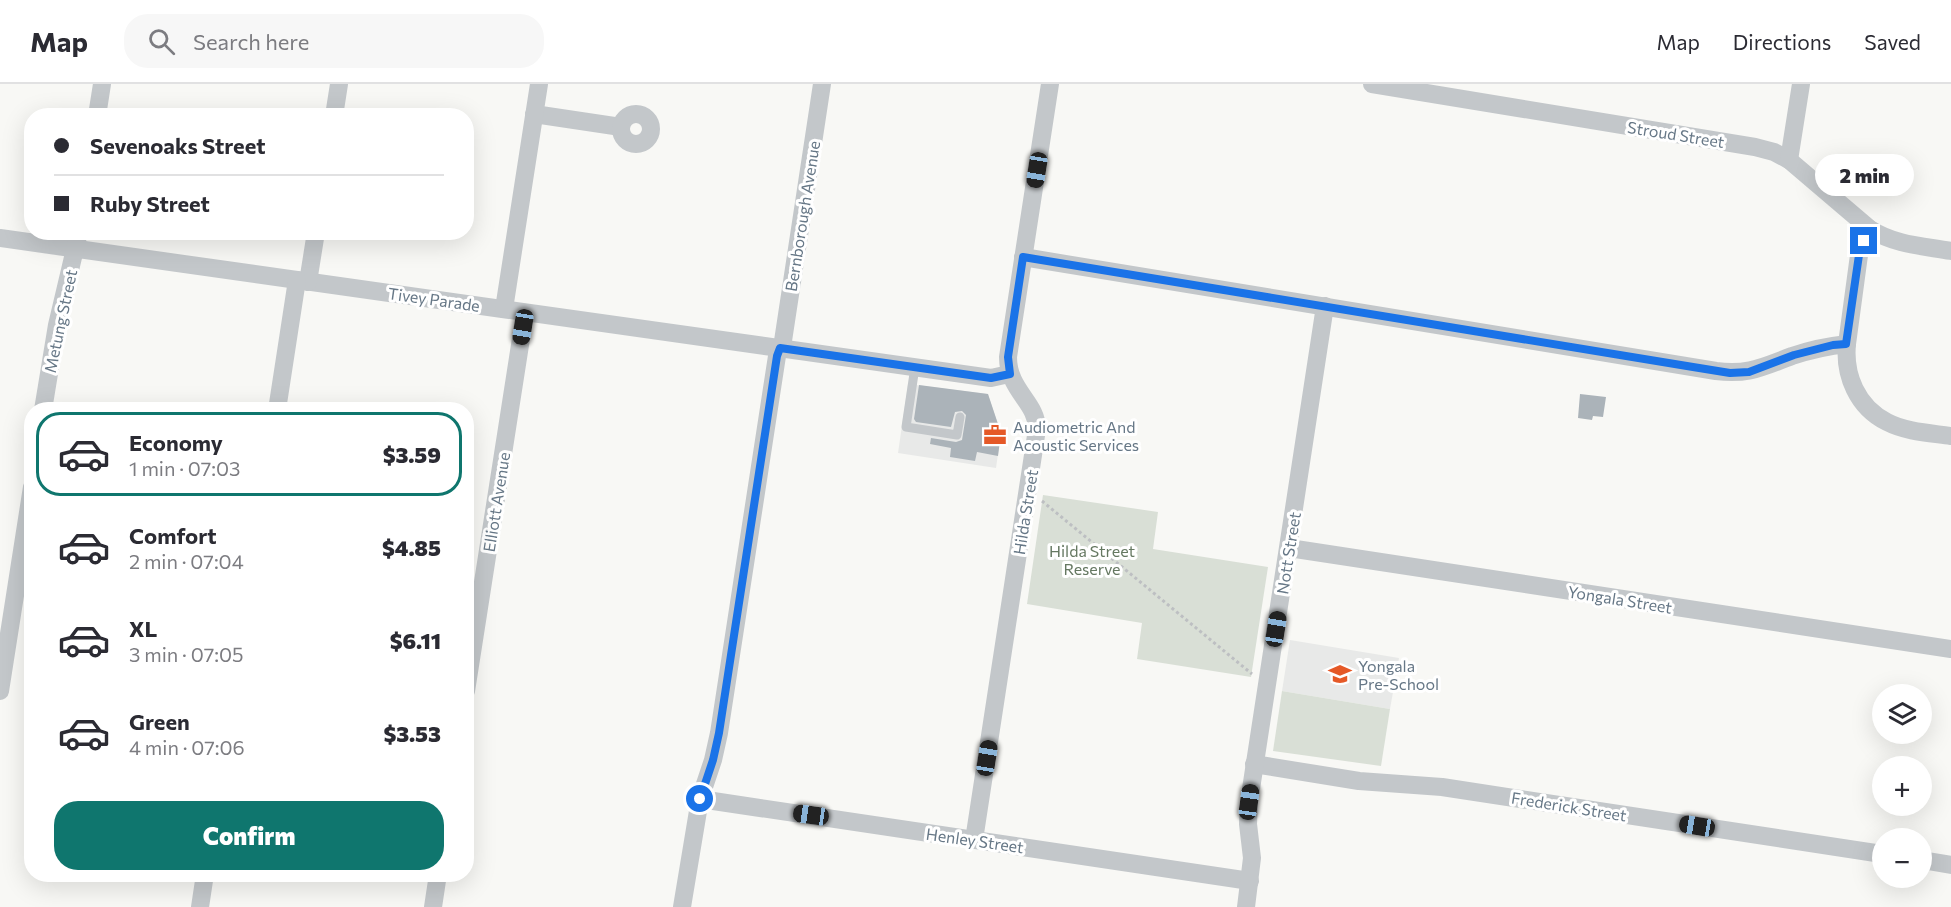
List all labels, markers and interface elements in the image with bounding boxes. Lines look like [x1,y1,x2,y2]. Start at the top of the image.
search box [124,14,544,68]
text: Map [30,24,88,58]
icon: search [145,25,178,58]
text: Search here [193,28,309,55]
text: Map [1657,29,1700,54]
text: Directions [1733,29,1831,54]
text: Saved [1864,29,1921,54]
street label: Stroud Street [1626,117,1726,151]
text: Sevenoaks Street [90,132,265,159]
street label: Bernborough Avenue [781,139,823,293]
car [1025,151,1049,189]
callout: 2 min [1814,154,1914,196]
text: 2 min [1839,163,1890,187]
text: Ruby Street [90,190,210,217]
route end [1850,227,1877,254]
street label: Metung Street [40,267,80,374]
street label: Tivey Parade [387,283,481,315]
car [511,308,535,346]
place label: Audiometric And Acoustic Services [1013,417,1139,454]
office icon: Audiometric And Acoustic Services [982,422,1008,448]
icon: car [57,427,111,481]
text: Economy [129,429,223,456]
text: $3.59 [383,441,441,468]
street label: Elliott Avenue [479,451,513,553]
text: 1 min · 07:03 [129,456,240,480]
street label: Hilda Street [1009,468,1041,556]
street label: Nott Street [1272,510,1304,595]
icon: car [57,520,111,574]
text: Comfort [129,522,217,549]
text: $4.85 [382,534,441,561]
park label: Hilda Street Reserve [1049,541,1135,578]
text: 2 min · 07:04 [129,549,244,573]
street label: Yongala Street [1566,581,1674,617]
car [1264,610,1288,648]
icon: car [57,613,111,667]
text: XL [129,615,157,642]
text: $6.11 [390,627,441,654]
text: 3 min · 07:05 [129,642,243,666]
place label: Yongala Pre-School [1358,656,1439,693]
school or university icon: Yongala Pre-School [1327,661,1353,687]
map controls [1872,684,1932,888]
button: layers [1872,684,1932,744]
icon: car [57,706,111,760]
text: Green [129,708,190,735]
text: $3.53 [383,720,441,747]
text: 4 min · 07:06 [129,735,245,759]
car [975,739,999,777]
button: + [1872,756,1932,816]
car [1238,783,1260,821]
route start [686,785,713,812]
street label: Frederick Street [1510,787,1628,825]
button: Confirm [54,801,444,870]
car [792,804,830,826]
car [1678,814,1716,838]
street label: Henley Street [925,824,1026,856]
button: − [1872,828,1932,888]

